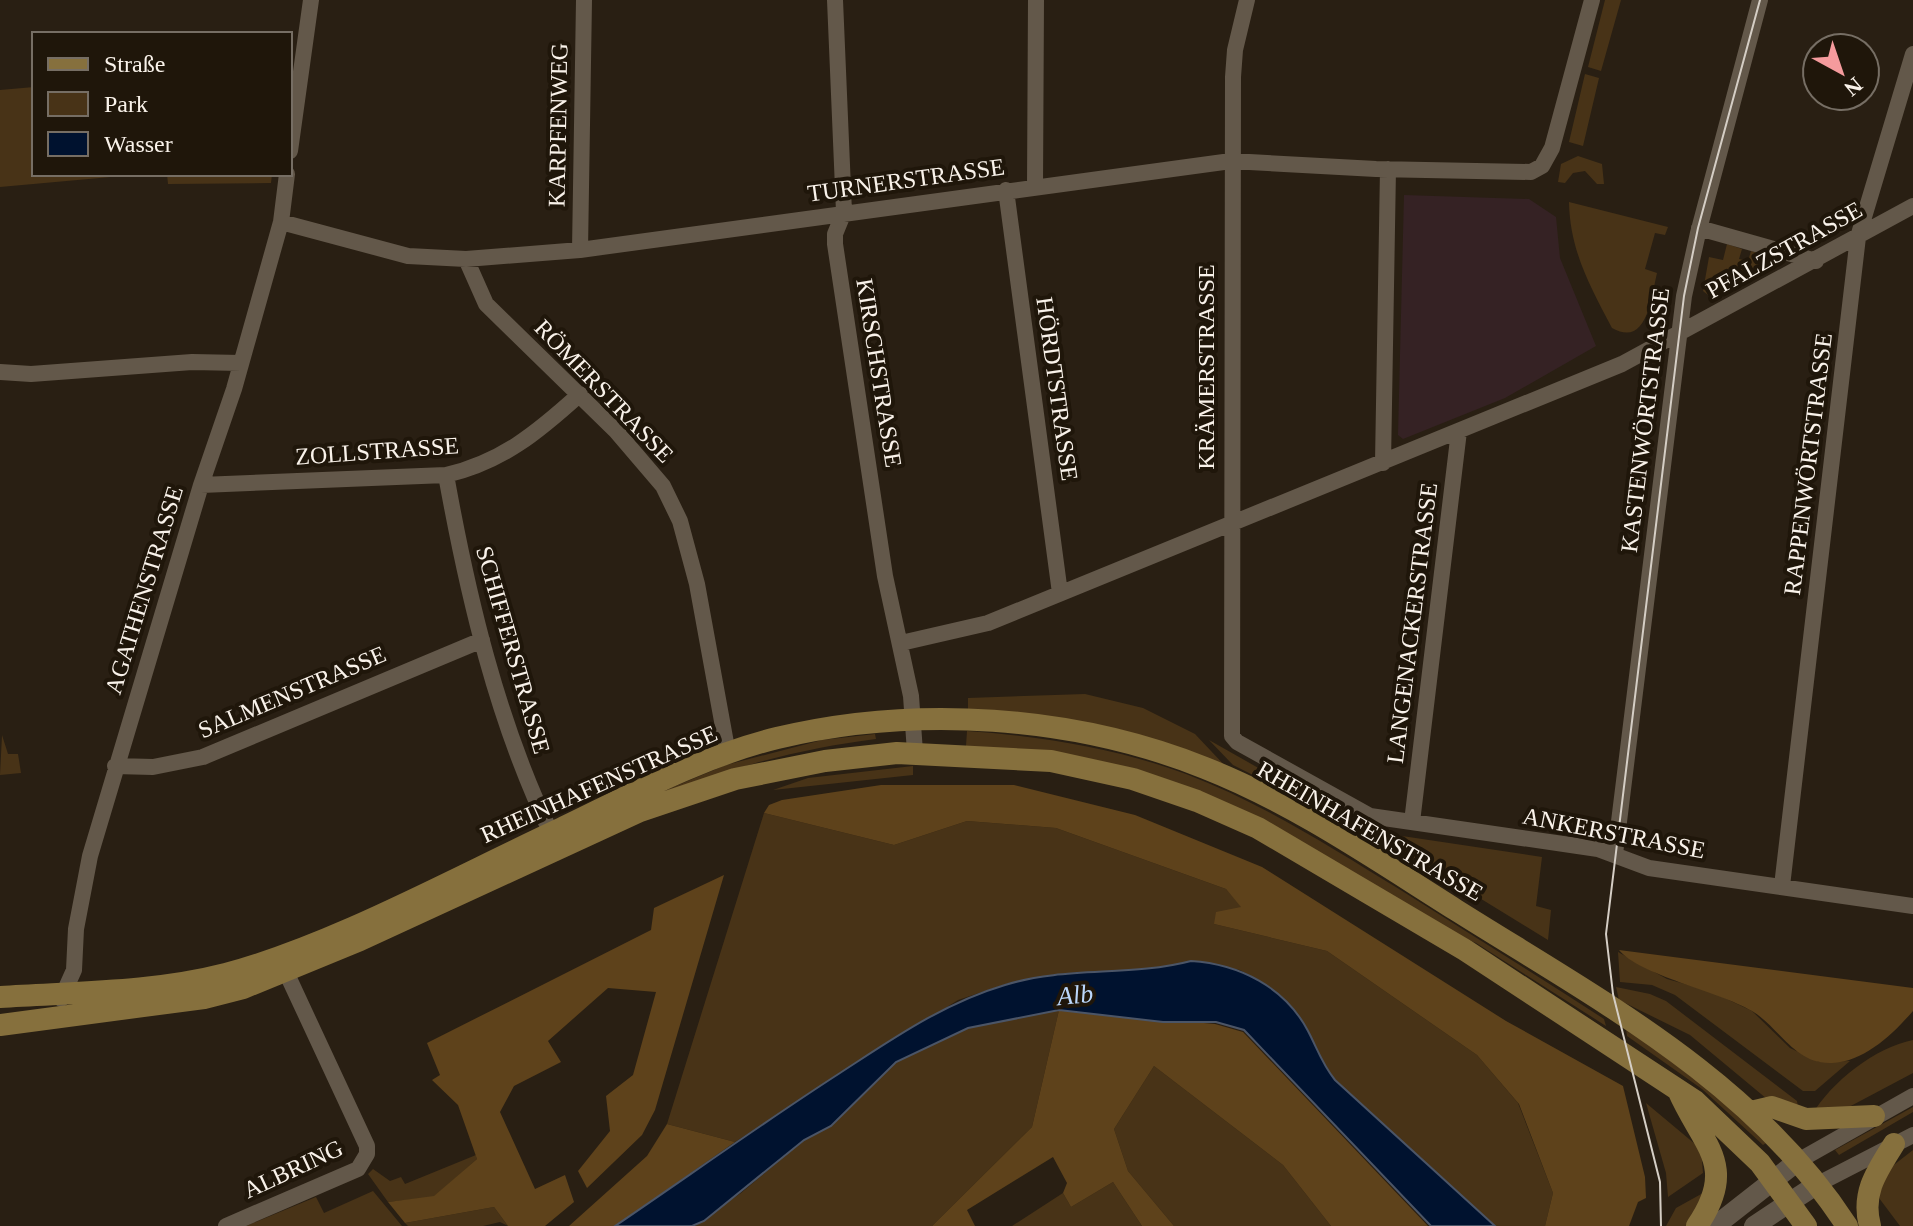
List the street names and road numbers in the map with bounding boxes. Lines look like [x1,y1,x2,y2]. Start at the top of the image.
street label: KARPFENWEG [544,43,572,207]
street label: TURNERSTRASSE [806,153,1006,207]
street label: PFALZSTRASSE [1701,196,1867,304]
street label: KRÄMERSTRASSE [1193,264,1219,470]
street label: KIRSCHSTRASSE [851,277,907,469]
street label: KASTENWÖRTSTRASSE [1616,286,1674,554]
street label: HÖRDTSTRASSE [1031,295,1083,483]
street label: RÖMERSTRASSE [529,314,679,468]
street label: RAPPENWÖRTSTRASSE [1779,331,1837,597]
street label: ZOLLSTRASSE [294,432,460,470]
street label: LANGENACKERSTRASSE [1382,481,1442,765]
street label: AGATHENSTRASSE [100,483,188,697]
street label: SCHIFFERSTRASSE [471,543,555,757]
street label: SALMENSTRASSE [194,641,390,743]
street label: RHEINHAFENSTRASSE [477,720,721,848]
street label: RHEINHAFENSTRASSE [1253,756,1487,906]
street label: ANKERSTRASSE [1521,803,1707,863]
street label: ALBRING [239,1135,347,1203]

